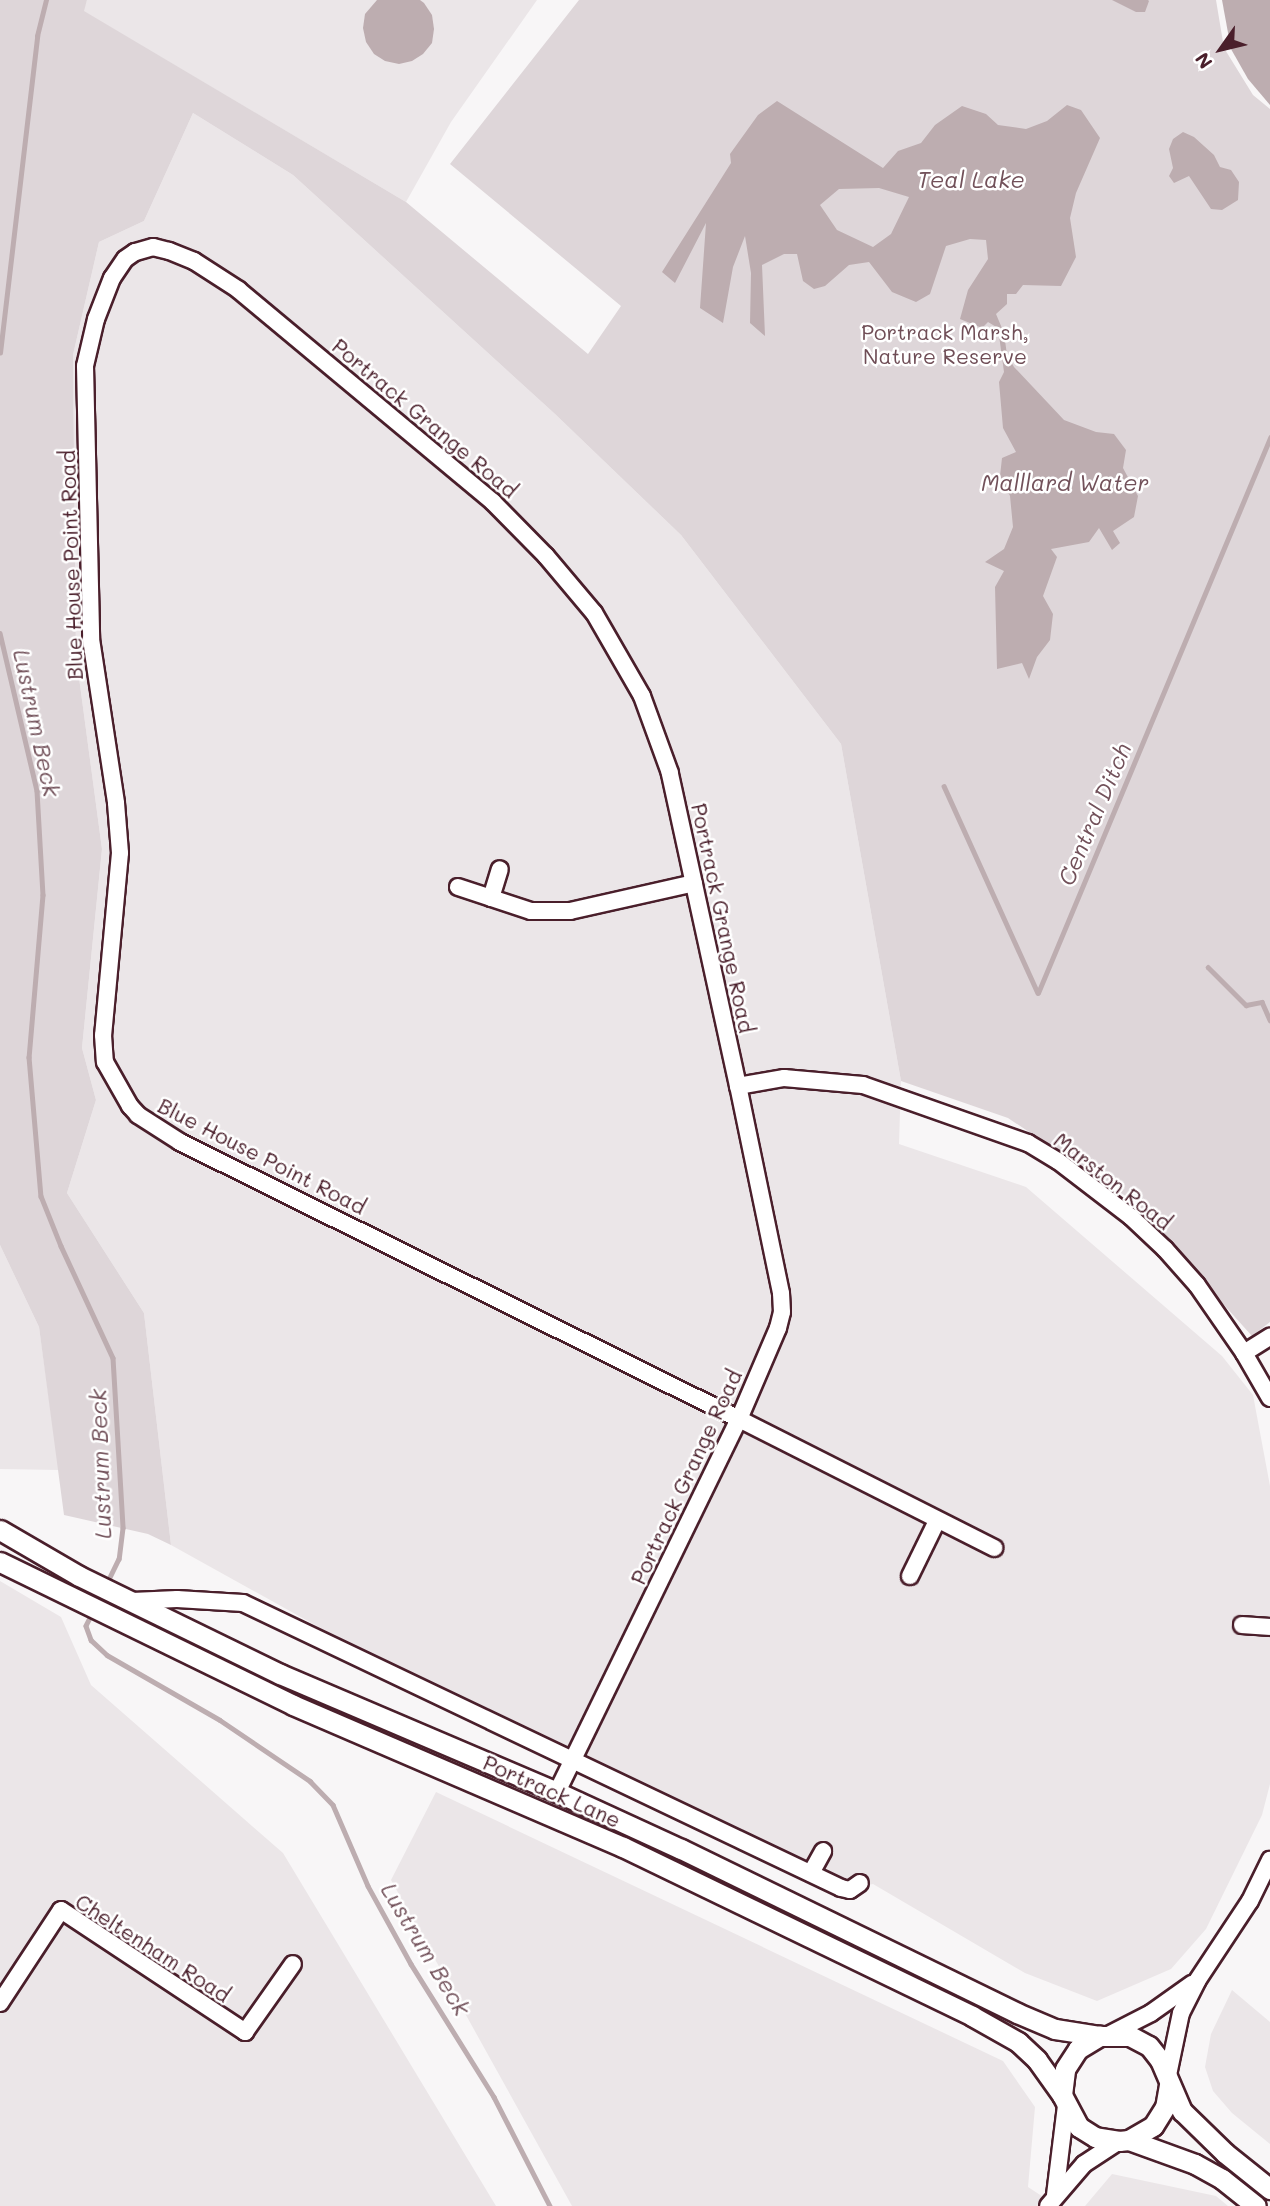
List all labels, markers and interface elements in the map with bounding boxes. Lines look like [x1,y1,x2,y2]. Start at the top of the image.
north arrow [1186,14,1256,84]
text: N [1189,48,1218,74]
water label: Teal Lake [917,165,1025,193]
park label: Portrack Marsh, Nature Reserve [861,319,1029,369]
street label: Portrack Grange Road [327,333,523,503]
street label: Blue House Point Road [54,450,88,680]
water label: Malllard Water [981,468,1149,496]
water label: Lustrum Beck [8,647,66,799]
water label: Central Ditch [1052,739,1136,889]
street label: Portrack Grange Road [686,801,760,1035]
street label: Blue House Point Road [154,1093,370,1219]
street label: Marston Road [1049,1127,1177,1235]
street label: Portrack Grange Road [625,1366,747,1588]
water label: Lustrum Beck [84,1389,116,1539]
street label: Portrack Lane [479,1749,625,1833]
water label: Lustrum Beck [376,1878,476,2020]
street label: Cheltenham Road [71,1889,235,2007]

